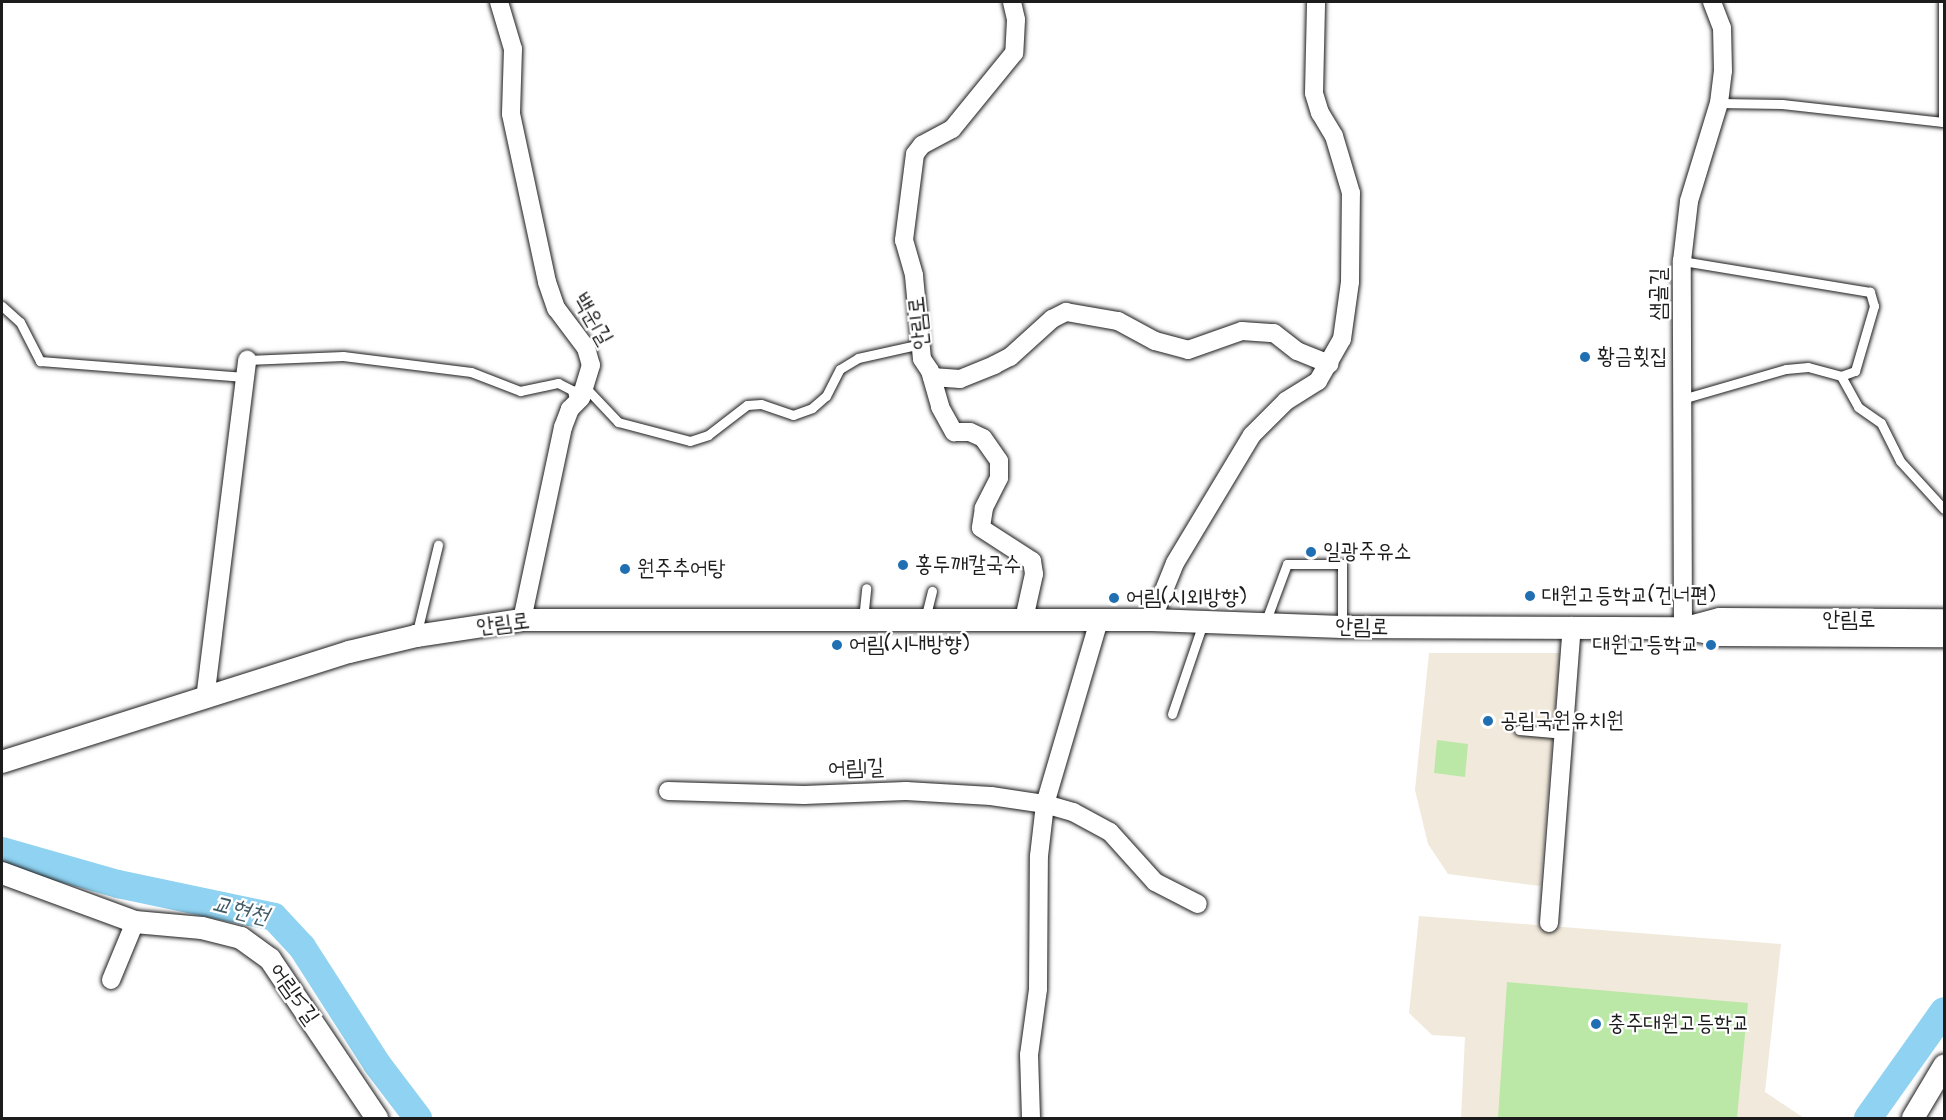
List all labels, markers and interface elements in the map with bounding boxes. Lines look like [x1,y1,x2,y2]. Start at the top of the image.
street label: 샘골길 [1646,267,1672,321]
street label: 백운1길 [568,288,618,350]
street label: 안림로 [903,295,935,351]
place label: 황금횟집 [1597,344,1668,370]
marker: 황금횟집 [1578,350,1592,364]
place label: 일광주유소 [1323,539,1412,565]
marker: 일광주유소 [1304,545,1318,559]
place label: 홍두깨칼국수 [915,552,1021,578]
place label: 원주추어탕 [637,556,726,582]
marker: 홍두깨칼국수 [896,558,910,572]
marker: 원주추어탕 [618,562,632,576]
place label: 대원고등학교(건너편) [1542,583,1716,609]
place label: 어림(시외방향) [1126,585,1247,611]
marker: 대원고등학교(건너편) [1523,589,1537,603]
marker: 어림(시외방향) [1107,591,1121,605]
street label: 안림로 [1822,607,1876,633]
street label: 안림로 [475,608,531,640]
street label: 안림로 [1335,613,1389,641]
place label: 어림(시내방향) [849,632,970,658]
place label: 대원고등학교 [1593,632,1699,658]
marker: 어림(시내방향) [830,638,844,652]
marker: 대원고등학교 [1704,638,1718,652]
place label: 공립국원유치원 [1500,708,1624,734]
marker: 공립국원유치원 [1481,714,1495,728]
street label: 어림1길 [828,754,884,782]
water label: 교현천 [208,890,272,932]
street label: 어림5길 [263,958,325,1030]
place label: 충주대원고등학교 [1608,1011,1750,1037]
marker: 충주대원고등학교 [1589,1017,1603,1031]

